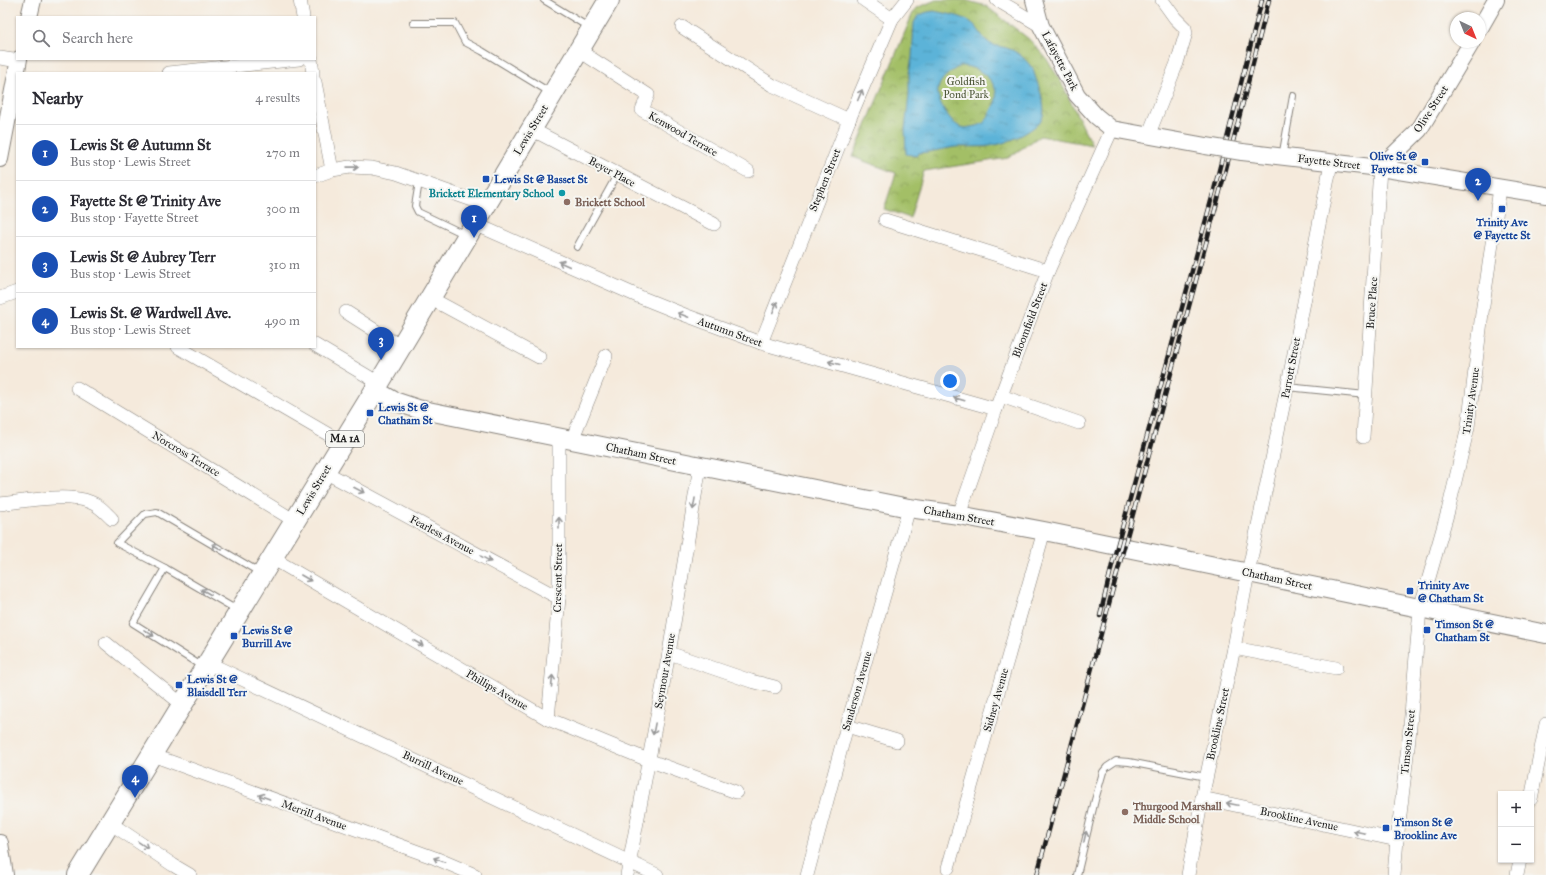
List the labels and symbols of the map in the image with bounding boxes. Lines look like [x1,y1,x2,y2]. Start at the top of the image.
north arrow [1450,12,1486,48]
street label: Lafayette Park [1039,29,1081,94]
park label: Goldfish Pond Park [943,75,990,101]
street label: Olive Street [1411,83,1451,135]
one-way arrow [856,89,864,101]
street label: Lewis Street [511,102,551,158]
street label: Kenwood Terrace [646,109,720,159]
street label: Stephen Street [807,147,844,213]
place label: Olive St @ Fayette St [1370,150,1418,177]
street label: Fayette Street [1297,152,1361,172]
street label: Beyer Place [586,154,638,190]
marker: Olive St @ Fayette St [1420,157,1430,167]
one-way arrow [346,163,359,171]
pin: 2 [1465,168,1491,201]
place label: Lewis St @ Basset St [494,173,588,186]
marker: Lewis St @ Basset St [481,174,491,184]
place label: Brickett Elementary School [429,187,555,201]
marker: Brickett Elementary School [557,188,567,198]
place label: Brickett School [575,196,646,209]
marker: Brickett School [562,197,572,207]
marker: Trinity Ave @ Fayette St [1497,204,1507,214]
pin: 1 [461,205,487,238]
place label: Trinity Ave @ Fayette St [1474,216,1531,243]
one-way arrow [558,260,570,267]
street label: Bruce Place [1364,276,1380,329]
street label: Bloomfield Street [1010,280,1050,360]
one-way arrow [772,301,780,313]
one-way arrow [678,310,690,318]
street label: Autumn Street [695,314,764,350]
pin: 3 [368,327,394,360]
street label: Parrott Street [1279,336,1303,400]
one-way arrow [827,359,840,367]
street label: Trinity Avenue [1460,366,1482,435]
your location [940,371,960,391]
one-way arrow [952,395,965,402]
place label: Lewis St @ Chatham St [378,401,433,427]
marker: Lewis St @ Chatham St [365,408,375,418]
street label: Norcross Terrace [150,429,223,480]
road number: MA 1A [326,431,364,447]
street label: Chatham Street [605,440,678,468]
street label: Lewis Street [294,462,334,518]
one-way arrow [353,487,365,495]
one-way arrow [690,497,698,510]
street label: Chatham Street [922,503,996,529]
street label: Fearless Avenue [408,513,477,558]
one-way arrow [555,517,563,530]
one-way arrow [211,543,223,551]
street label: Crescent Street [551,543,565,613]
one-way arrow [480,555,492,563]
street label: Chatham Street [1241,565,1314,593]
one-way arrow [300,574,312,582]
place label: Trinity Ave @ Chatham St [1417,579,1484,605]
marker: Trinity Ave @ Chatham St [1405,586,1415,596]
one-way arrow [200,588,212,595]
place label: Timson St @ Chatham St [1434,618,1494,644]
place label: Lewis St @ Burrill Ave [242,624,293,650]
marker: Timson St @ Chatham St [1422,625,1432,635]
one-way arrow [143,630,155,638]
marker: Lewis St @ Burrill Ave [229,631,239,641]
street label: Seymour Avenue [652,632,678,710]
one-way arrow [412,640,424,648]
street label: Sanderson Avenue [839,649,875,732]
street label: Sidney Avenue [981,666,1011,733]
street label: Phillips Avenue [464,667,531,713]
place label: Lewis St @ Blaisdell Terr [187,673,248,699]
one-way arrow [548,675,555,688]
marker: Lewis St @ Blaisdell Terr [174,680,184,690]
street label: Brookline Street [1204,686,1232,761]
street label: Timson Street [1398,709,1418,775]
one-way arrow [650,722,658,735]
street label: Burrill Avenue [400,748,466,788]
pin: 4 [122,765,148,798]
one-way arrow [258,793,271,800]
street label: Merrill Avenue [280,797,349,833]
place label: Thurgood Marshall Middle School [1132,800,1223,826]
one-way arrow [1225,800,1238,808]
street label: Brookline Avenue [1259,804,1340,834]
marker: Thurgood Marshall Middle School [1120,807,1130,817]
place label: Timson St @ Brookline Ave [1393,816,1458,842]
marker: Timson St @ Brookline Ave [1381,823,1391,833]
one-way arrow [1352,827,1365,835]
one-way arrow [1082,831,1090,844]
one-way arrow [137,841,148,849]
one-way arrow [434,856,446,864]

